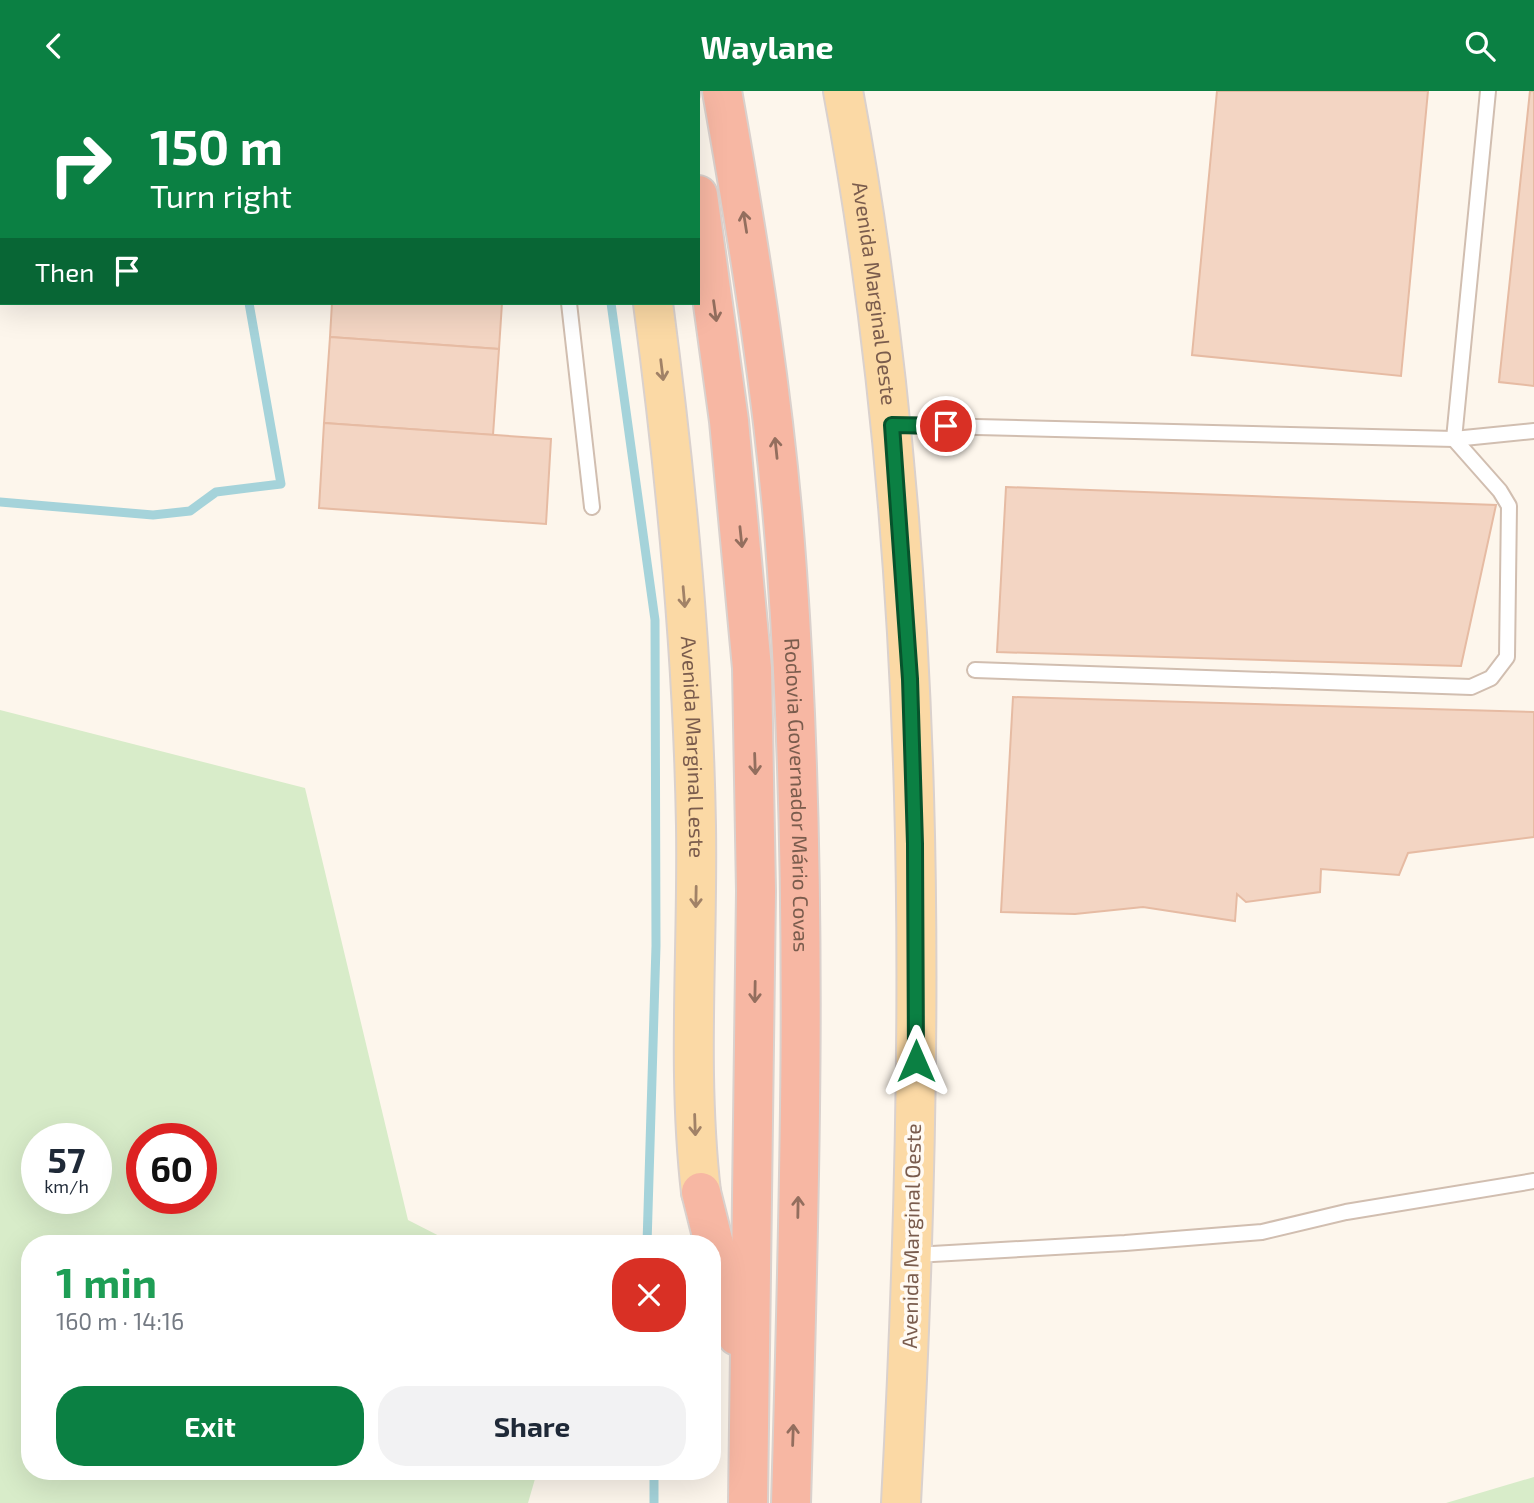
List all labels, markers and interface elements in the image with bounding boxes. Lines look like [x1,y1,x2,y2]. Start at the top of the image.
icon: back [35,27,73,65]
text: Waylane [700,27,834,65]
icon: search [1461,27,1499,65]
text: 150 m [150,116,283,175]
icon: right [35,119,126,210]
text: Turn right [150,176,292,214]
street label: Avenida Marginal Oeste [848,180,902,406]
one-way arrow [738,212,751,234]
icon: arrive [108,252,146,290]
text: Then [35,256,94,287]
one-way arrow [708,299,721,322]
one-way arrow [655,359,668,381]
pin [916,396,976,456]
icon: arrive [927,407,965,445]
one-way arrow [770,437,783,460]
one-way arrow [735,525,748,548]
one-way arrow [678,585,691,608]
street label: Avenida Marginal Leste [677,635,710,858]
street label: Rodovia Governador Mário Covas [780,637,815,952]
one-way arrow [748,753,762,776]
one-way arrow [689,886,703,909]
one-way arrow [748,980,762,1003]
position arrow [879,1024,953,1098]
one-way arrow [688,1113,701,1136]
speed limit sign: 60 [126,1123,217,1214]
street label: Avenida Marginal Oeste [896,1123,925,1349]
text: 57 [48,1138,85,1180]
text: km/h [44,1175,89,1197]
one-way arrow [791,1196,804,1219]
text: 1 min [56,1256,157,1306]
button: close [612,1258,686,1332]
text: 160 m · 14:16 [56,1307,184,1335]
button: Exit [56,1386,364,1466]
button: Share [378,1386,686,1466]
one-way arrow [786,1424,800,1447]

